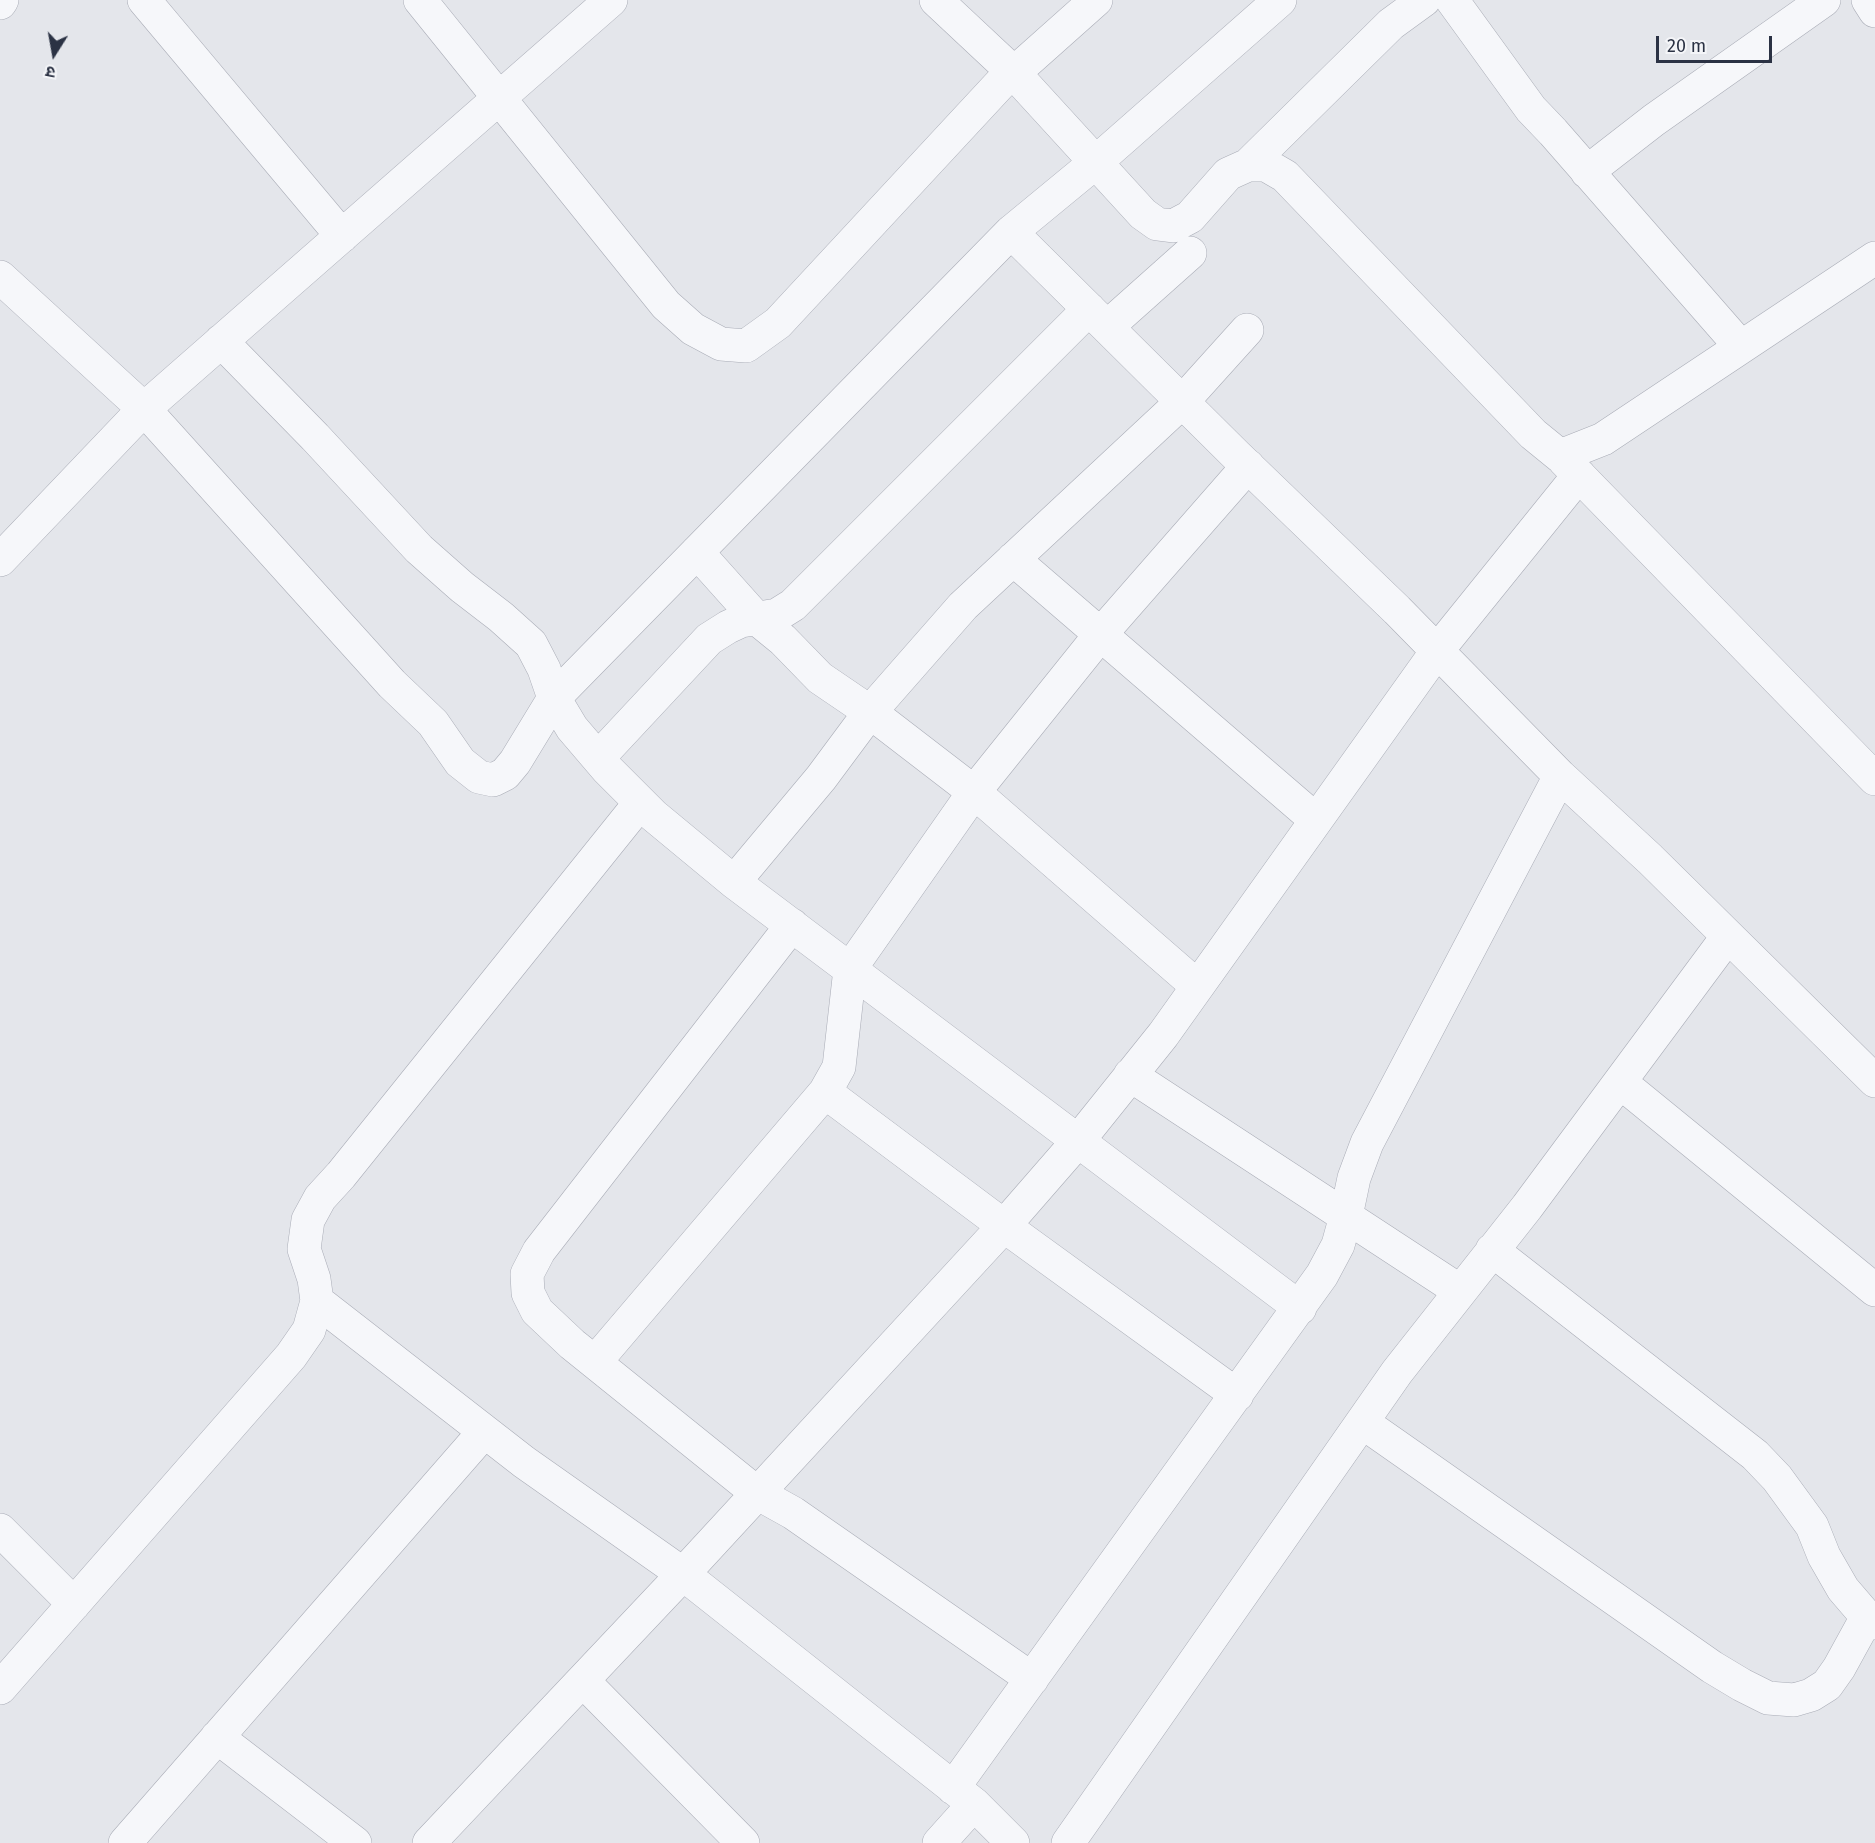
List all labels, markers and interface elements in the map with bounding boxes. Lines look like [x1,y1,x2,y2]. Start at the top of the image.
north arrow [24,24,84,84]
scale bar [1659,24,1774,62]
text: 20 m [1667,35,1706,57]
text: उ [44,62,57,82]

